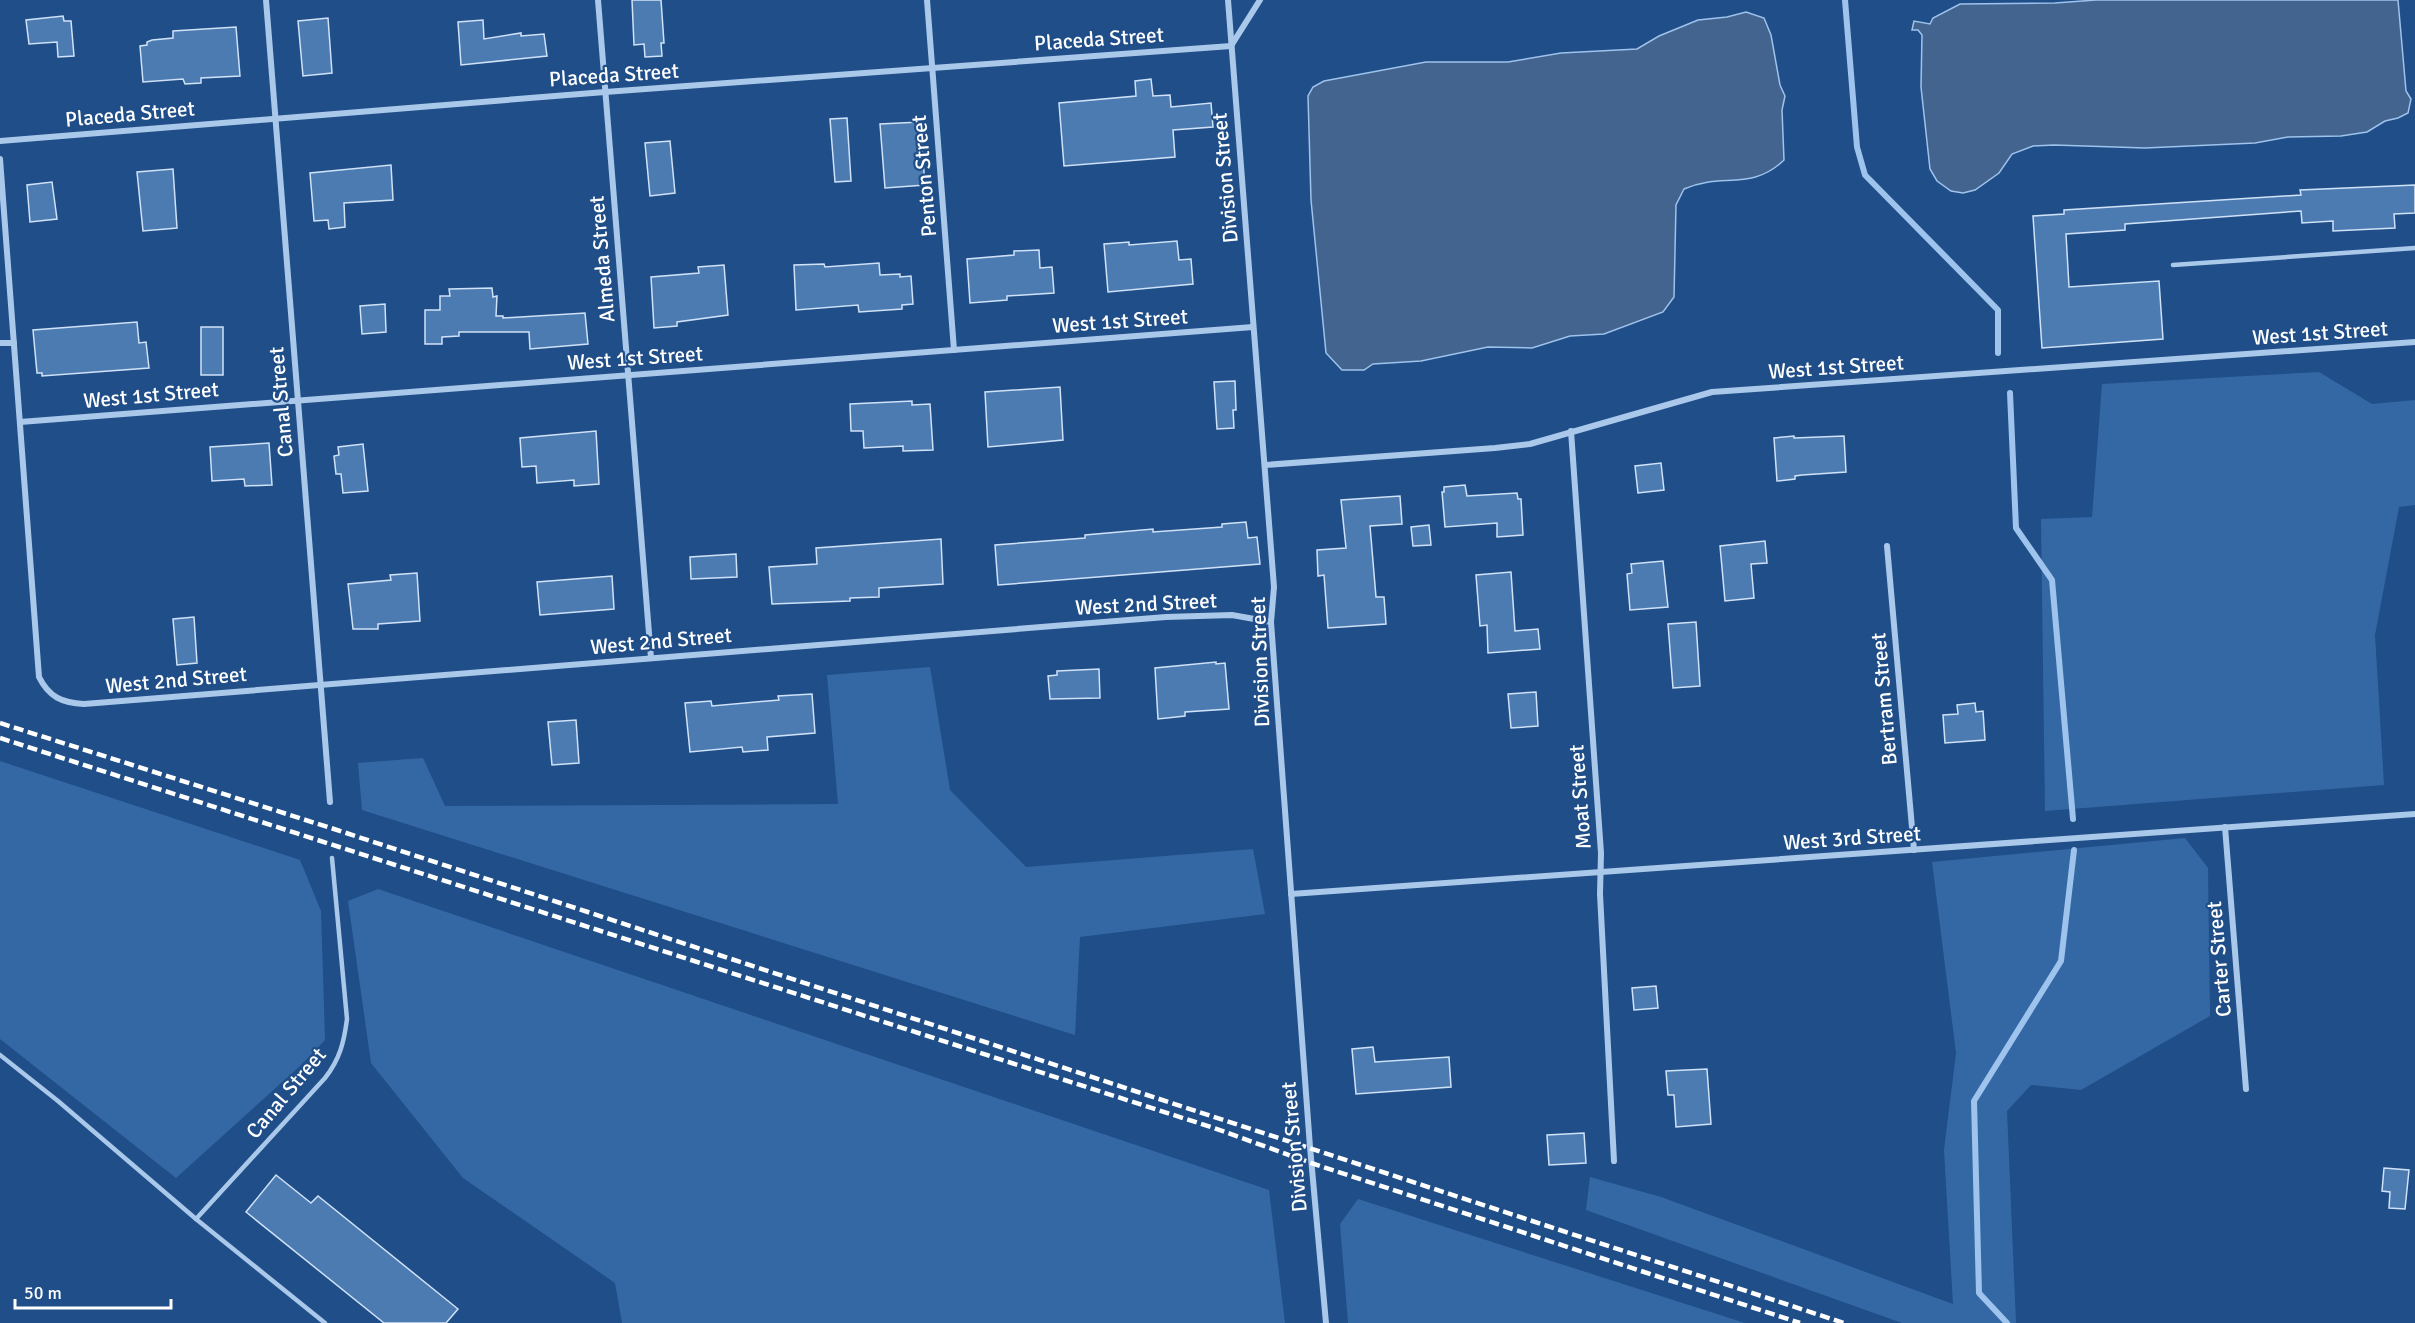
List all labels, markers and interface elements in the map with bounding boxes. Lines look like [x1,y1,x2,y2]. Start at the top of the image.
street label: Placeda Street [1033,21,1165,57]
street label: Placeda Street [548,57,680,93]
street label: Placeda Street [64,95,196,133]
street label: Division Street [1206,112,1244,244]
street label: Penton Street [906,114,942,238]
street label: Almeda Street [584,195,620,323]
street label: West 1st Street [1051,303,1189,339]
street label: West 1st Street [2251,315,2389,351]
street label: West 1st Street [566,340,704,376]
street label: Canal Street [263,346,299,458]
street label: West 1st Street [1767,349,1905,385]
street label: West 1st Street [82,376,220,414]
street label: West 2nd Street [1074,587,1218,621]
street label: Division Street [1245,596,1275,728]
street label: West 2nd Street [589,622,733,660]
street label: Bertram Street [1865,632,1903,766]
street label: West 2nd Street [104,661,248,699]
street label: Moat Street [1563,744,1597,850]
street label: West 3rd Street [1782,820,1922,856]
street label: Carter Street [2201,900,2237,1018]
street label: Canal Street [240,1042,332,1144]
street label: Division Street [1275,1081,1313,1213]
scale bar [15,1272,171,1310]
text: 50 m [24,1282,62,1304]

